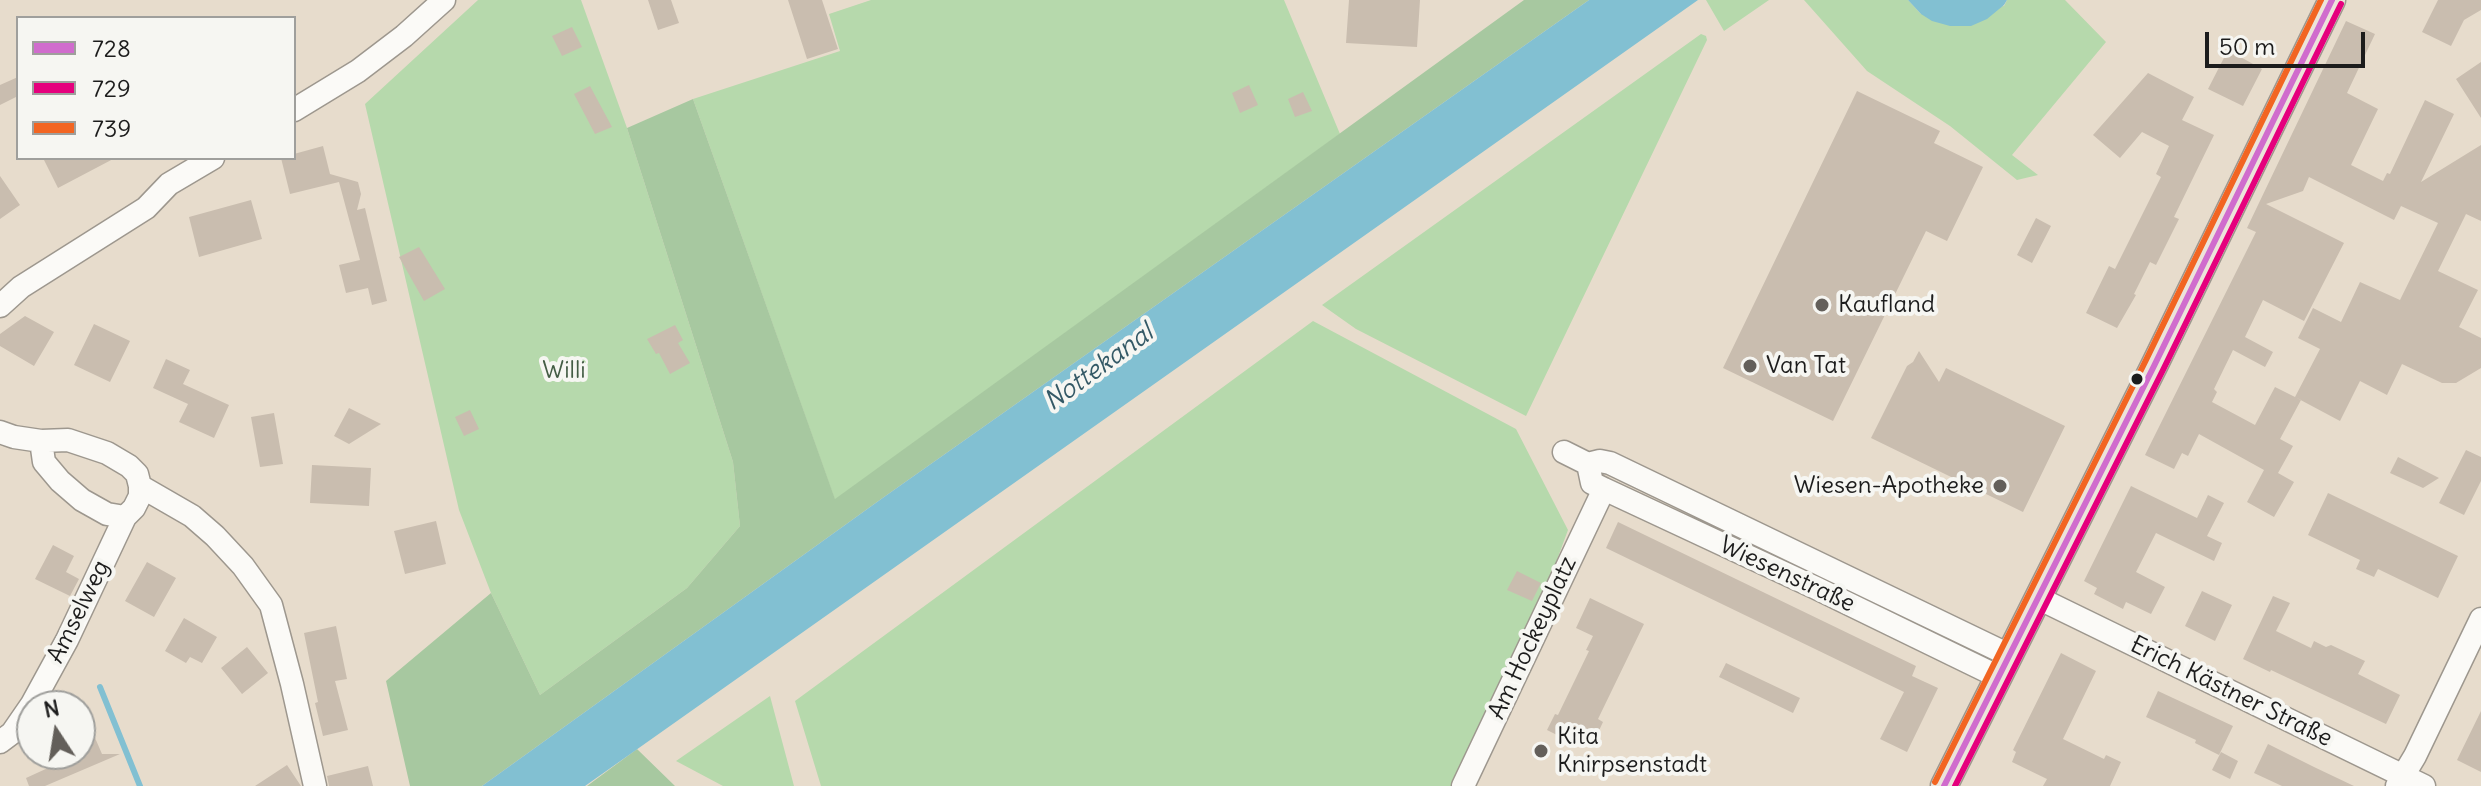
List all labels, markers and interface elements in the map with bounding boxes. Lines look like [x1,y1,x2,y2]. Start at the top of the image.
legend [16,16,296,160]
scale bar [2209,16,2369,66]
text: 50 m [2219,31,2275,61]
text: 728 [92,33,131,63]
text: 729 [92,73,131,103]
text: 739 [92,113,131,143]
place label: Kaufland [1838,291,1935,319]
marker: Kaufland [1813,296,1831,314]
water label: Nottekanal [1038,318,1160,418]
place label: Van Tat [1766,352,1846,380]
park label: Willi [542,357,586,385]
marker: Van Tat [1741,357,1759,375]
unlabelled marker [2129,371,2145,387]
place label: Wiesen-Apotheke [1794,472,1984,500]
marker: Wiesen-Apotheke [1991,477,2009,495]
street label: Wiesenstraße [1715,531,1859,619]
street label: Am Hockeyplatz [1483,552,1583,724]
street label: Amselweg [42,556,116,668]
street label: Erich Kästner Straße [2125,631,2337,753]
north arrow [16,690,96,770]
text: N [41,693,62,724]
place label: Kita Knirpsenstadt [1557,723,1707,779]
marker: Kita Knirpsenstadt [1532,742,1550,760]

